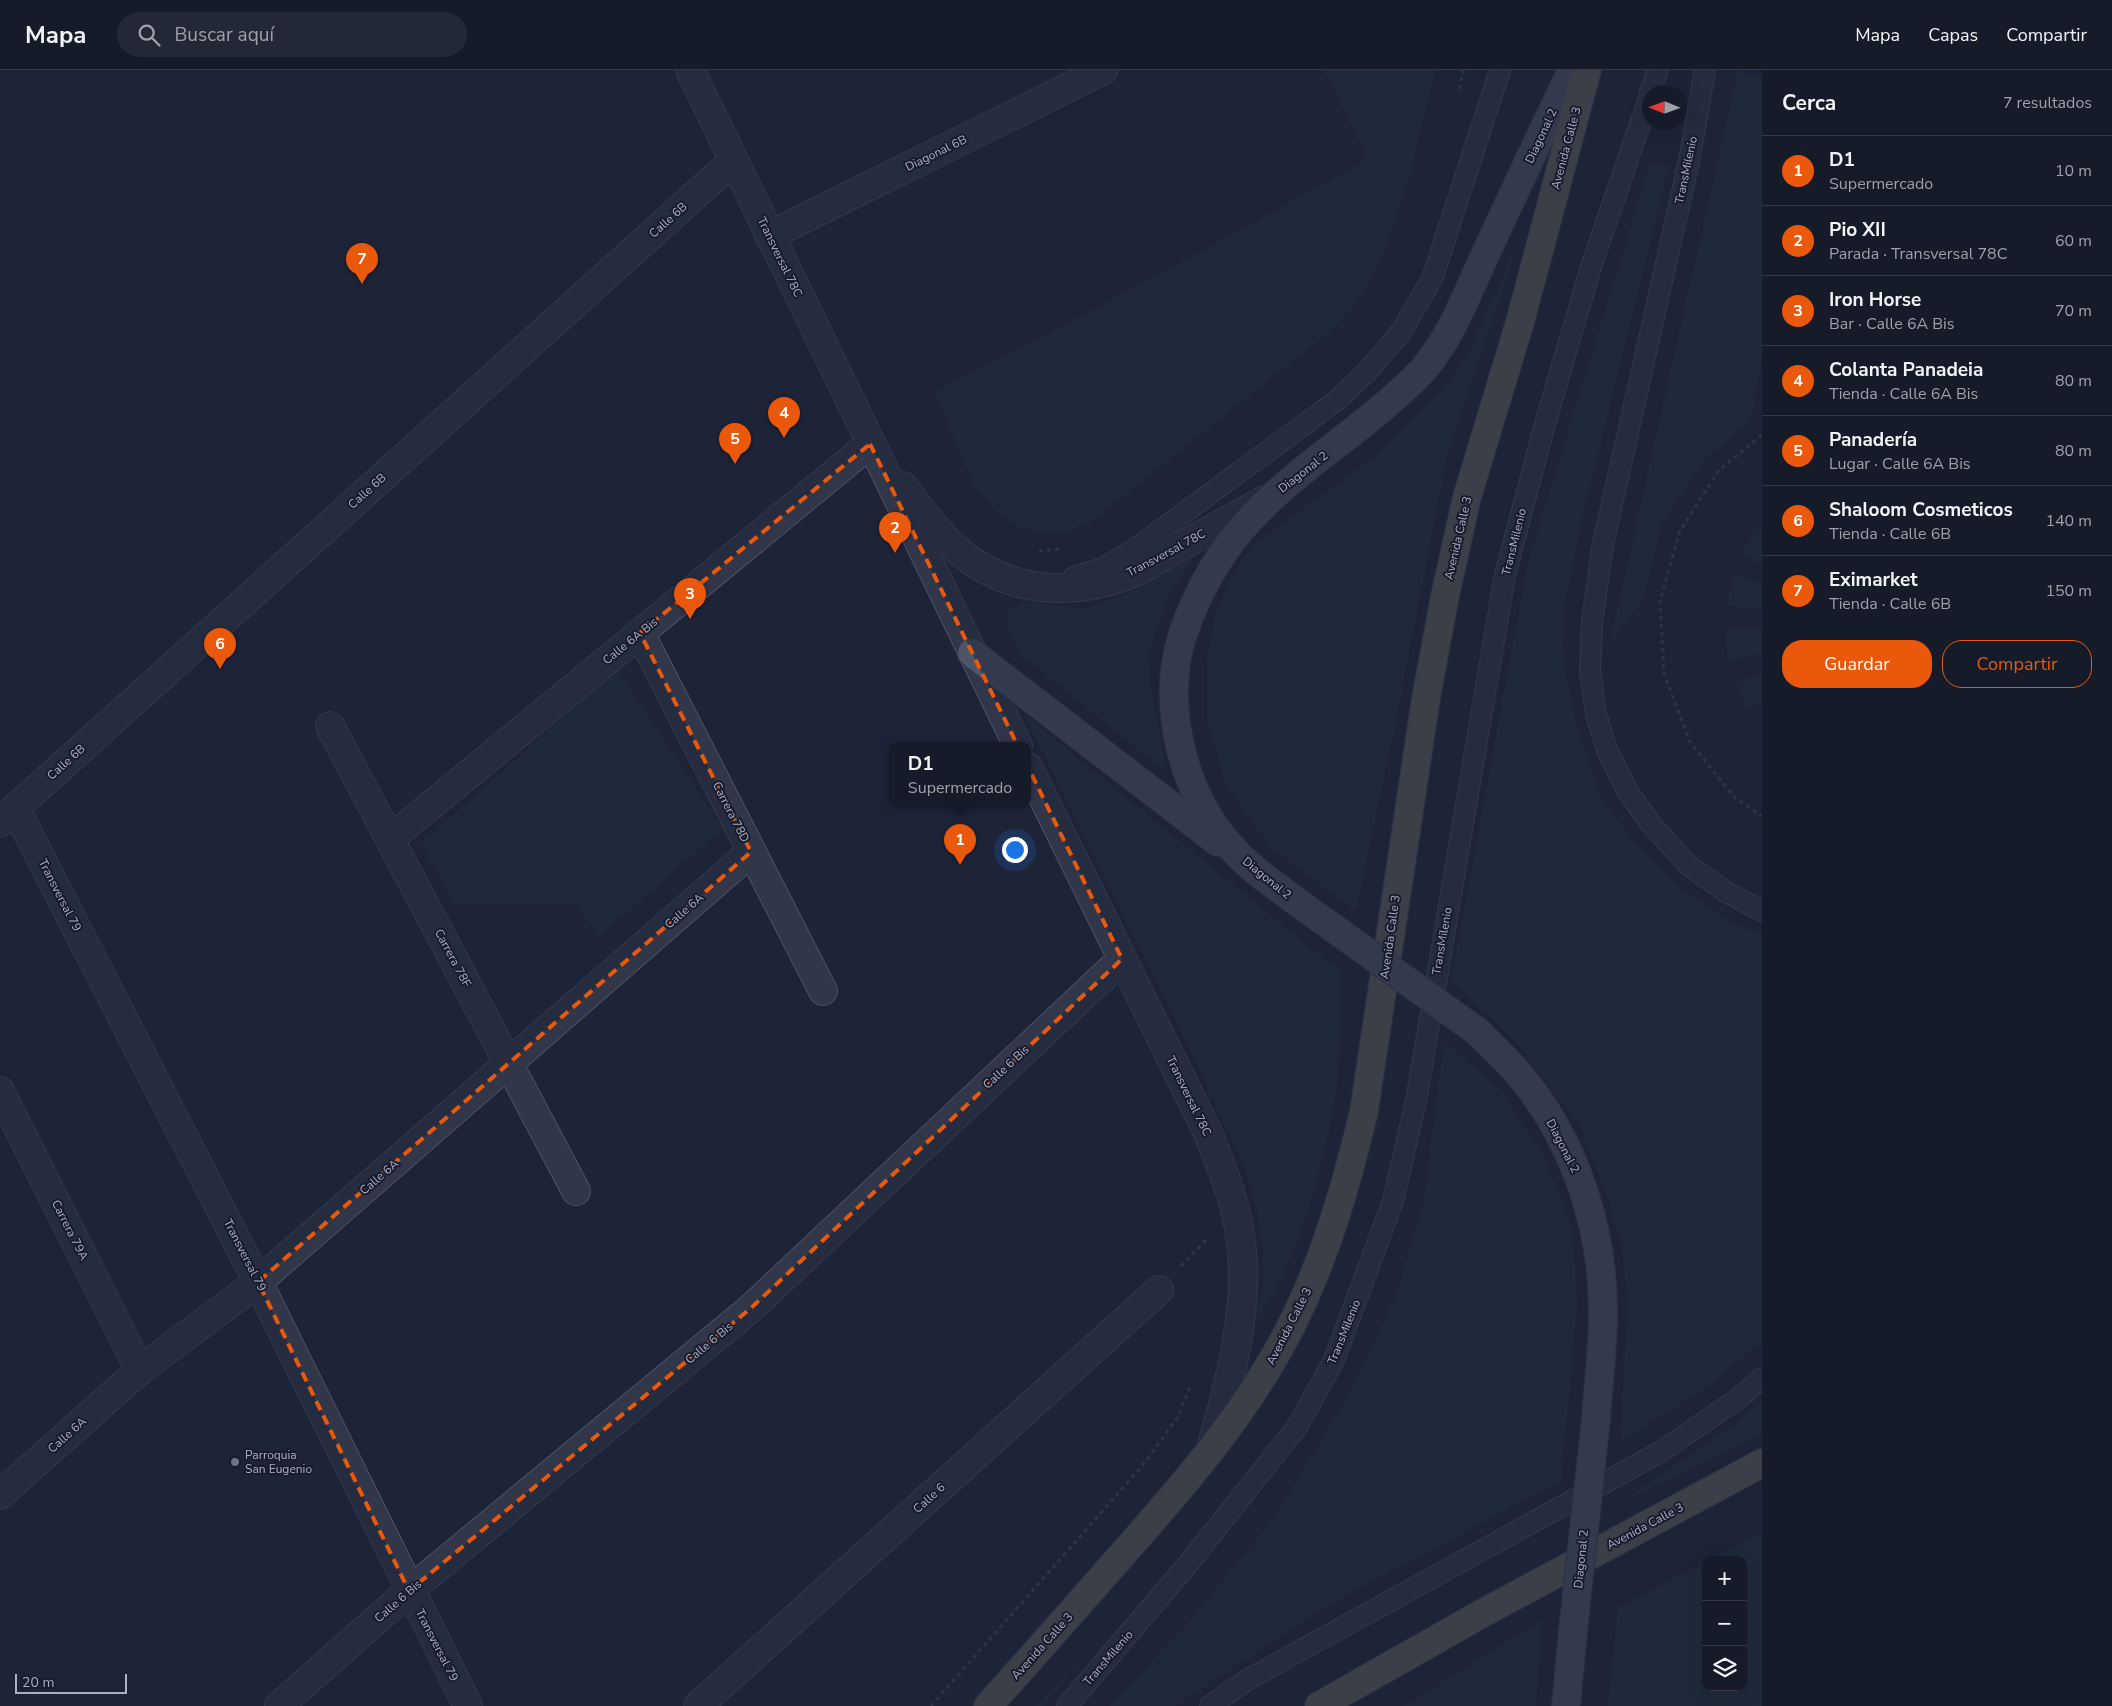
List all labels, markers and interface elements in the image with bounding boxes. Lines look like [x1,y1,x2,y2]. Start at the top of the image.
search box [117,12,467,57]
text: Mapa [25,19,87,51]
icon: search [135,21,163,49]
text: Buscar aquí [175,22,274,48]
text: Mapa [1855,23,1900,47]
text: Capas [1928,23,1978,47]
text: Compartir [2006,23,2087,47]
north arrow [1642,85,1687,130]
text: Cerca [1782,89,1836,117]
text: 7 resultados [2003,92,2092,114]
street label: Avenida Calle 3 [1547,105,1585,191]
street label: Diagonal 2 [1521,106,1561,166]
street label: Diagonal 6B [902,131,970,175]
street label: TransMilenio [1671,134,1701,205]
text: D1 [1829,147,1855,173]
text: 1 [1793,160,1803,182]
text: 10 m [2055,160,2092,182]
text: Supermercado [1829,173,1933,195]
street label: Calle 6B [646,199,690,241]
street label: Transversal 78C [754,214,806,300]
text: Pio XII [1829,217,1886,243]
text: 2 [1793,230,1803,252]
text: 60 m [2055,230,2092,252]
pin: 7 [346,243,378,284]
text: Parada · Transversal 78C [1829,243,2007,265]
text: Iron Horse [1829,287,1921,313]
text: 3 [1793,300,1803,322]
text: 70 m [2055,300,2092,322]
text: Bar · Calle 6A Bis [1829,313,1955,335]
text: Colanta Panadeia [1829,357,1983,383]
text: 4 [1793,370,1803,392]
text: 80 m [2055,370,2092,392]
text: Tienda · Calle 6A Bis [1829,383,1978,405]
pin: 4 [768,397,800,438]
pin: 5 [719,423,751,464]
text: Panadería [1829,427,1917,453]
text: 5 [1793,440,1803,462]
text: 80 m [2055,440,2092,462]
street label: Diagonal 2 [1275,448,1331,496]
text: Lugar · Calle 6A Bis [1829,453,1971,475]
street label: Calle 6B [345,470,389,512]
street label: Avenida Calle 3 [1441,495,1475,581]
text: Shaloom Cosmeticos [1829,497,2013,523]
street label: TransMilenio [1498,506,1530,577]
text: 6 [1793,510,1803,532]
text: 140 m [2045,510,2092,532]
pin: 2 [879,512,911,553]
text: Tienda · Calle 6B [1829,523,1951,545]
street label: Transversal 78C [1124,525,1208,581]
text: Eximarket [1829,567,1918,593]
pin: 3 [674,578,706,619]
text: 7 [1793,580,1803,602]
text: 150 m [2045,580,2092,602]
text: Tienda · Calle 6B [1829,593,1951,615]
street label: Calle 6A Bis [599,614,661,668]
pin: 6 [204,628,236,669]
button: Guardar [1782,640,1932,688]
button: Compartir [1942,640,2092,688]
street label: Calle 6B [44,741,88,783]
popup [889,742,1031,807]
text: D1 [908,751,934,777]
text: Supermercado [908,777,1012,799]
street label: Carrera 78D [709,779,753,845]
pin: 1 [944,824,976,865]
your location [1002,837,1028,863]
street label: Diagonal 2 [1239,853,1295,903]
street label: Transversal 79 [35,856,85,934]
street label: Calle 6A [661,889,707,932]
street label: Avenida Calle 3 [1376,894,1404,980]
street label: TransMilenio [1428,905,1456,976]
street label: Carrera 78F [431,926,475,990]
street label: Calle 6 Bis [979,1041,1033,1093]
street label: Transversal 78C [1163,1053,1215,1139]
street label: Diagonal 2 [1543,1116,1583,1176]
street label: Calle 6A [356,1155,402,1198]
street label: Carrera 79A [48,1197,92,1263]
street label: Transversal 79 [220,1216,270,1294]
street label: Avenida Calle 3 [1263,1285,1315,1367]
street label: TransMilenio [1324,1297,1364,1367]
street label: Calle 6 Bis [682,1318,736,1368]
street label: Calle 6A [44,1413,90,1457]
place label: Parroquia San Eugenio [245,1447,312,1477]
marker: Parroquia San Eugenio [229,1456,241,1468]
street label: Calle 6 [910,1479,948,1517]
street label: Avenida Calle 3 [1604,1499,1686,1553]
street label: Diagonal 2 [1570,1529,1592,1589]
map controls [1702,1556,1747,1691]
button: + [1702,1556,1747,1601]
street label: Calle 6 Bis [371,1576,425,1626]
button: − [1702,1601,1747,1646]
street label: Transversal 79 [412,1606,462,1684]
street label: Avenida Calle 3 [1008,1609,1076,1683]
street label: TransMilenio [1079,1627,1137,1689]
button: layers [1702,1646,1747,1691]
scale bar [15,1671,128,1694]
text: 20 m [22,1673,54,1692]

